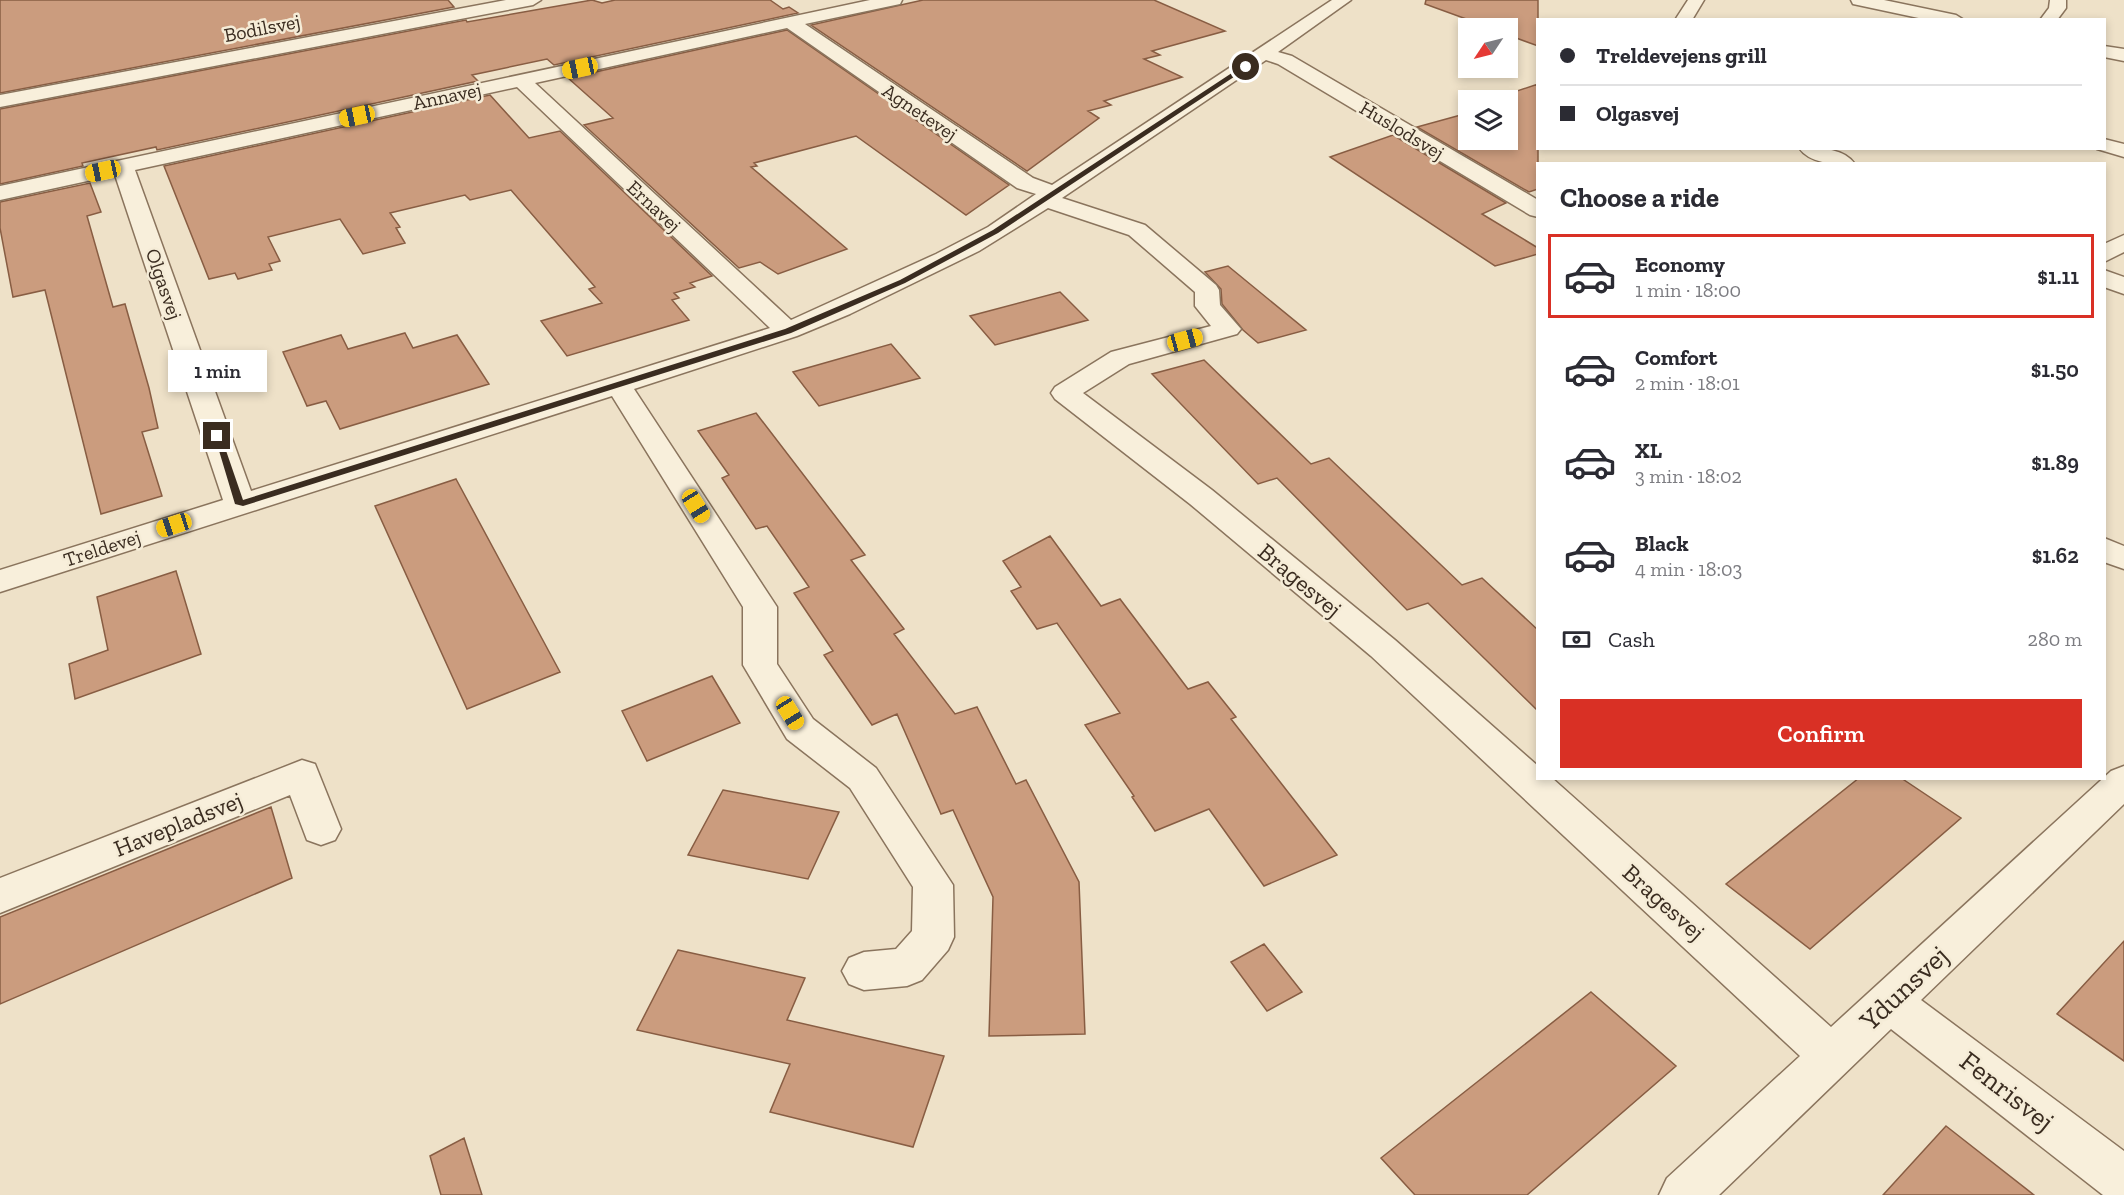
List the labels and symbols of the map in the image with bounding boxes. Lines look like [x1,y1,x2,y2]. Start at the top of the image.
street label: Bodilsvej [222,9,302,47]
north arrow [1458,18,1518,78]
route start [1232,53,1259,80]
car [561,55,599,81]
street label: Annavej [411,77,483,115]
street label: Agnetevej [878,78,962,146]
street label: Huslodsvej [1355,95,1449,165]
car [338,103,376,129]
car [84,158,122,184]
street label: Ernavej [622,175,686,237]
street label: Olgasvej [141,245,187,323]
car [1165,327,1205,353]
callout: 1 min [168,349,266,391]
route end [203,422,230,449]
car [679,486,713,526]
car [154,511,194,539]
street label: Treldevej [60,524,144,572]
street label: Bragesvej [1252,537,1348,623]
car [773,693,807,733]
street label: Havepladsvej [109,785,247,863]
street label: Bragesvej [1617,858,1711,946]
street label: Ydunsvej [1852,939,1955,1038]
street label: Fenrisvej [1953,1044,2061,1138]

